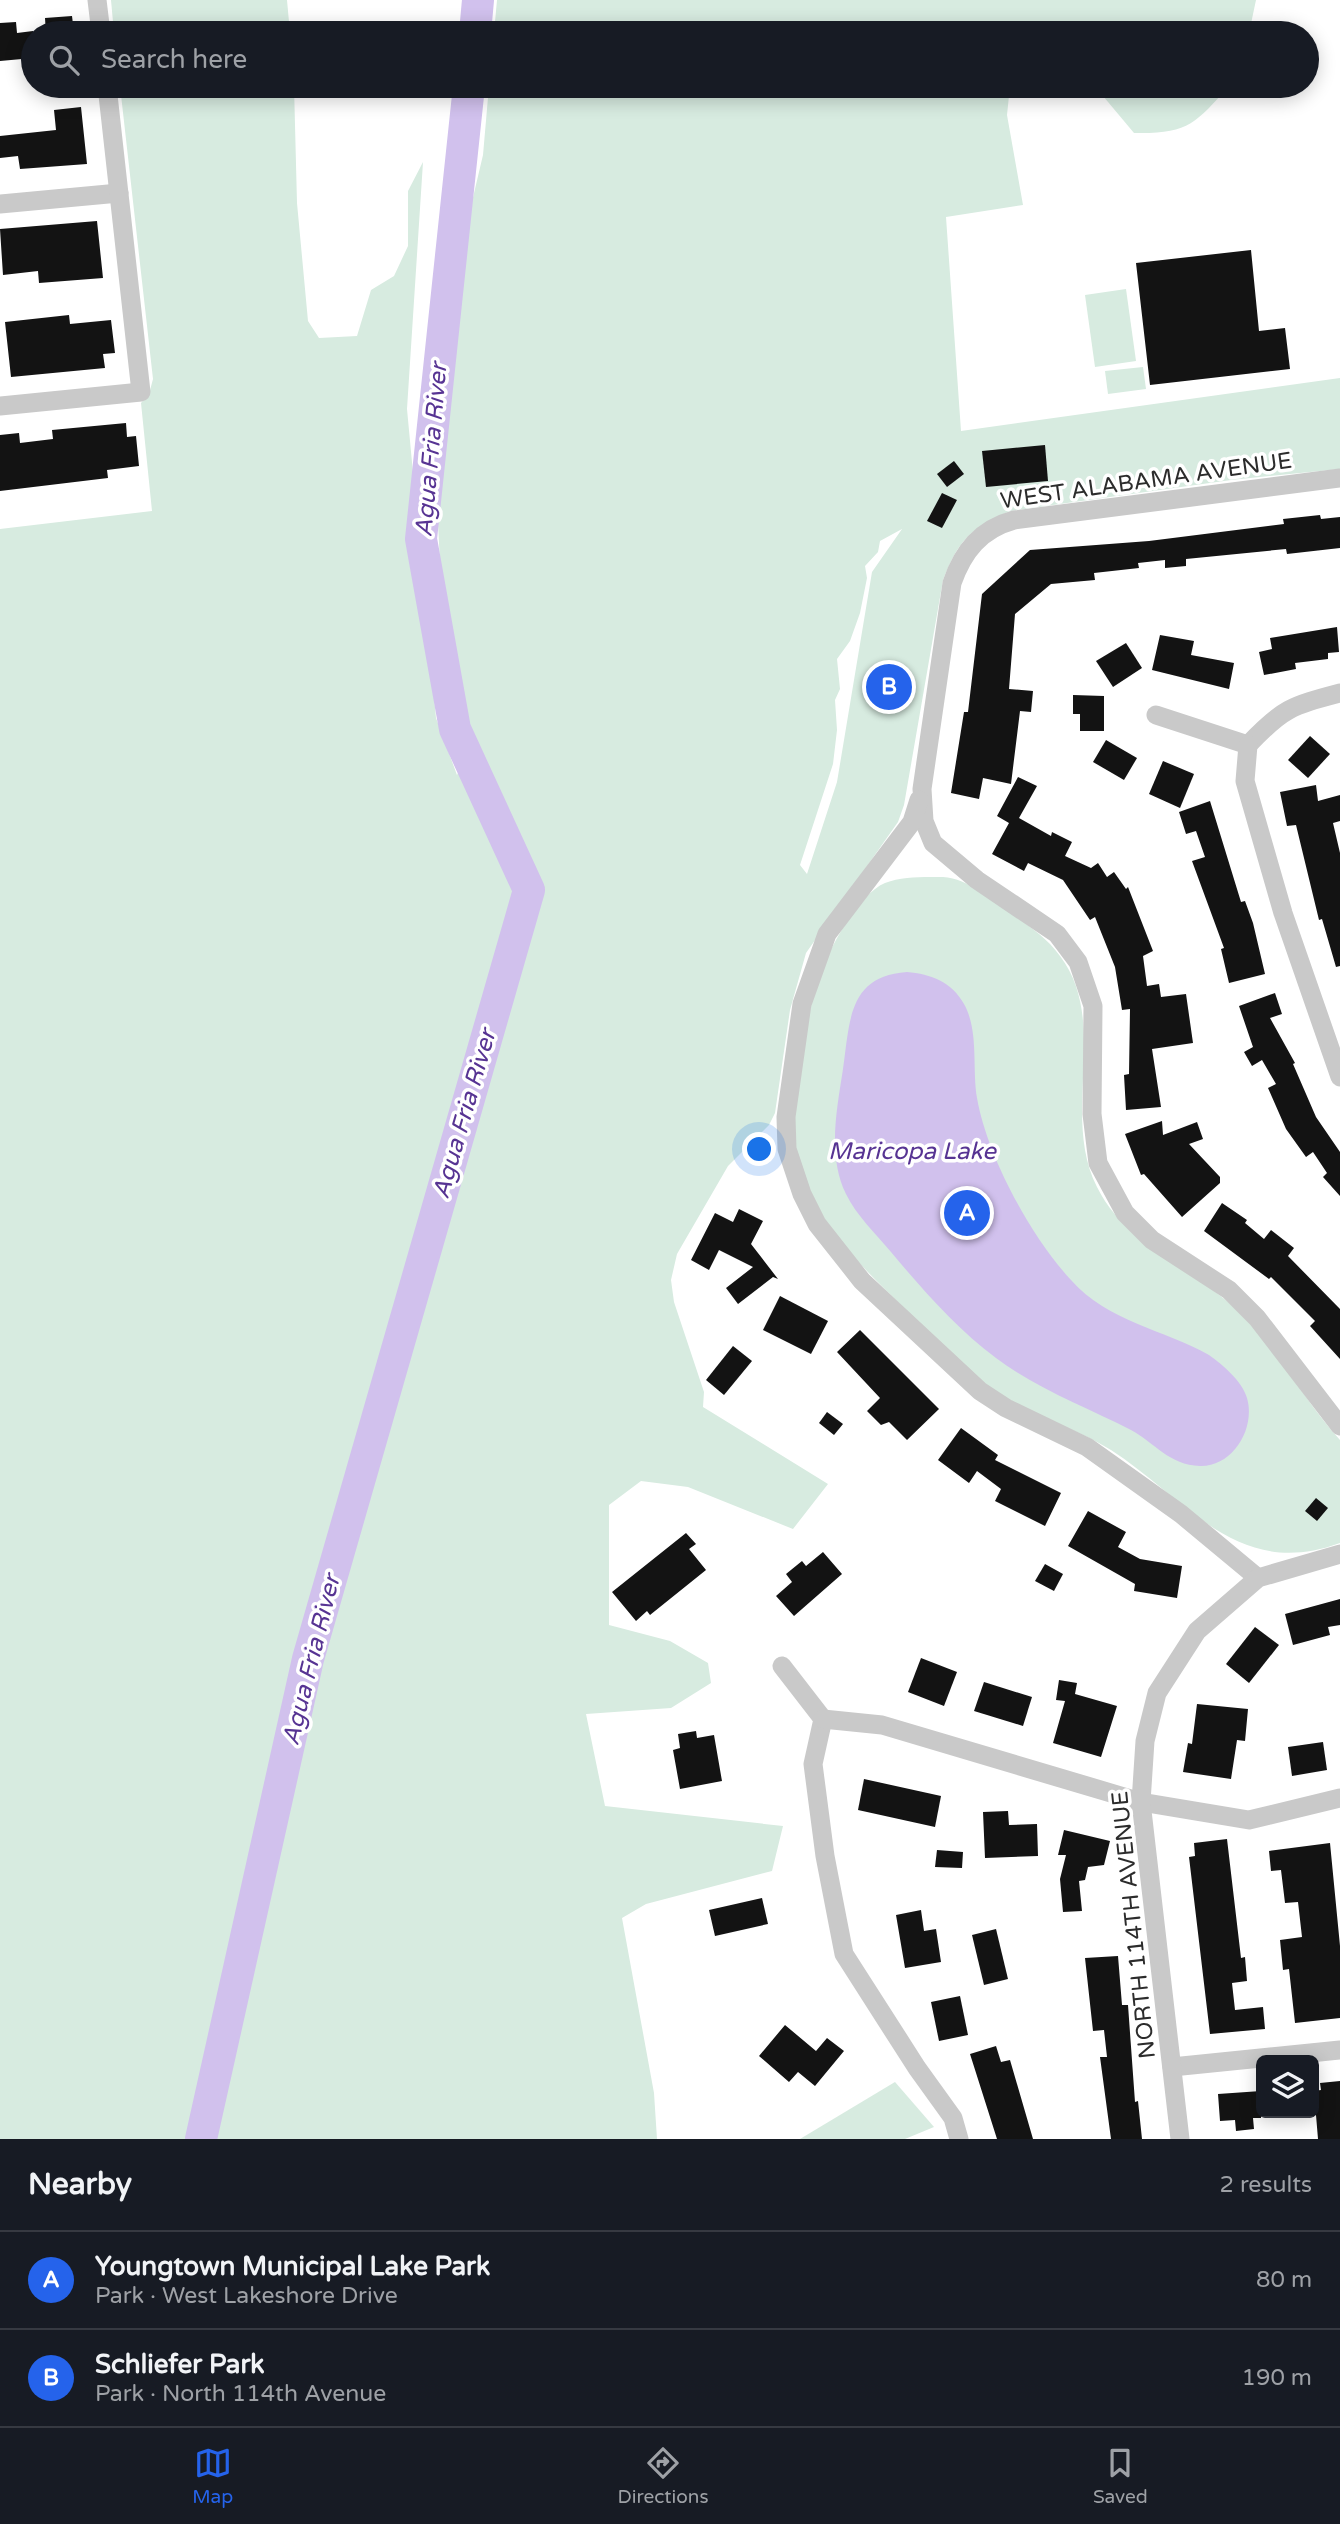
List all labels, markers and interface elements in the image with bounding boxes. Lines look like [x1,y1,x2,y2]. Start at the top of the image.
search box [21,21,1319,98]
icon: search [45,41,83,79]
text: Search here [101,44,247,75]
water label: Agua Fria River [409,359,454,538]
street label: WEST ALABAMA AVENUE [999,447,1294,515]
pin: B [866,661,912,713]
water label: Agua Fria River [427,1024,503,1202]
your location [742,1132,776,1166]
water label: Maricopa Lake [828,1137,997,1166]
pin: A [944,1187,990,1239]
water label: Agua Fria River [276,1569,347,1748]
street label: NORTH 114TH AVENUE [1106,1790,1162,2060]
map controls [1256,2055,1319,2118]
button: layers [1256,2055,1319,2118]
text: Nearby [28,2166,132,2203]
text: 2 results [1219,2171,1312,2199]
text: Youngtown Municipal Lake Park [95,2251,490,2282]
text: A [42,2266,60,2294]
text: 80 m [1256,2266,1312,2294]
text: Park · West Lakeshore Drive [95,2282,398,2310]
text: Schliefer Park [95,2349,265,2380]
text: B [43,2364,59,2392]
text: 190 m [1242,2364,1312,2392]
text: Park · North 114th Avenue [95,2380,386,2408]
tab: Map [192,2444,233,2508]
tab: Directions [618,2444,709,2508]
tab: Saved [1093,2444,1148,2508]

